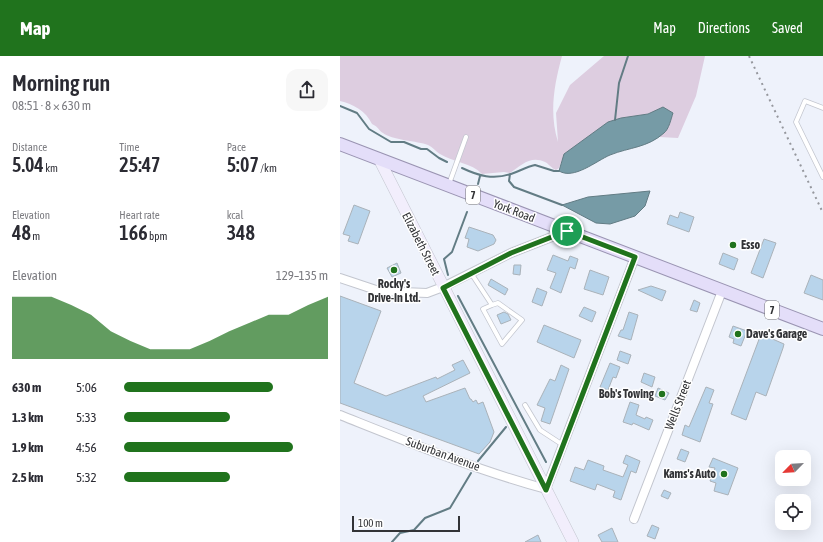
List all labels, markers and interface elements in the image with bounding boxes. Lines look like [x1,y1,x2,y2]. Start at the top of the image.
text: Map [20,17,51,39]
text: Map [653,20,676,36]
text: Directions [698,20,750,36]
text: Saved [772,20,803,36]
button: share [286,69,328,111]
text: Morning run [12,70,110,96]
text: 08:51 · 8 × 630 m [12,98,91,113]
text: Distance [12,141,47,153]
text: Time [119,141,139,153]
text: Pace [227,141,246,153]
text: 5.04 [12,153,44,176]
text: 25:47 [119,153,161,176]
text: 5:07 [227,153,259,176]
text: km [44,162,58,174]
text: /km [259,162,277,174]
road number: 7 [466,186,480,204]
street label: York Road [491,197,537,225]
text: Elevation [12,209,50,221]
text: Heart rate [119,209,160,221]
text: kcal [227,209,243,221]
street label: Elizabeth Street [399,210,443,279]
pin [550,214,584,248]
icon: arrive [556,220,578,242]
text: 48 [12,221,31,244]
text: 166 [119,221,148,244]
text: 348 [227,221,255,244]
text: m [31,230,40,242]
text: bpm [148,230,167,242]
place label: Esso [741,238,761,252]
marker: Esso [728,240,738,250]
marker: Rocky's Drive-In Ltd. [389,265,399,275]
text: Elevation [12,268,57,283]
text: 129–135 m [276,268,328,283]
place label: Rocky's Drive-In Ltd. [368,277,420,305]
road number: 7 [765,301,779,319]
place label: Dave's Garage [746,327,808,341]
marker: Dave's Garage [733,329,743,339]
street label: Wells Street [662,378,694,432]
text: 630 m [12,380,41,395]
text: 5:06 [76,380,97,395]
place label: Bob's Towing [599,387,655,401]
marker: Bob's Towing [657,389,667,399]
text: 1.3 km [12,410,43,425]
text: 5:33 [76,410,97,425]
street label: Suburban Avenue [404,434,482,474]
text: 1.9 km [12,440,43,455]
text: 4:56 [76,440,97,455]
north arrow [775,450,811,486]
map controls [775,450,811,530]
place label: Kams's Auto [663,467,716,481]
marker: Kams's Auto [719,469,729,479]
text: 2.5 km [12,470,43,485]
text: 5:32 [76,470,97,485]
button: locate [775,494,811,530]
scale bar [352,514,460,533]
text: 100 m [358,517,383,529]

